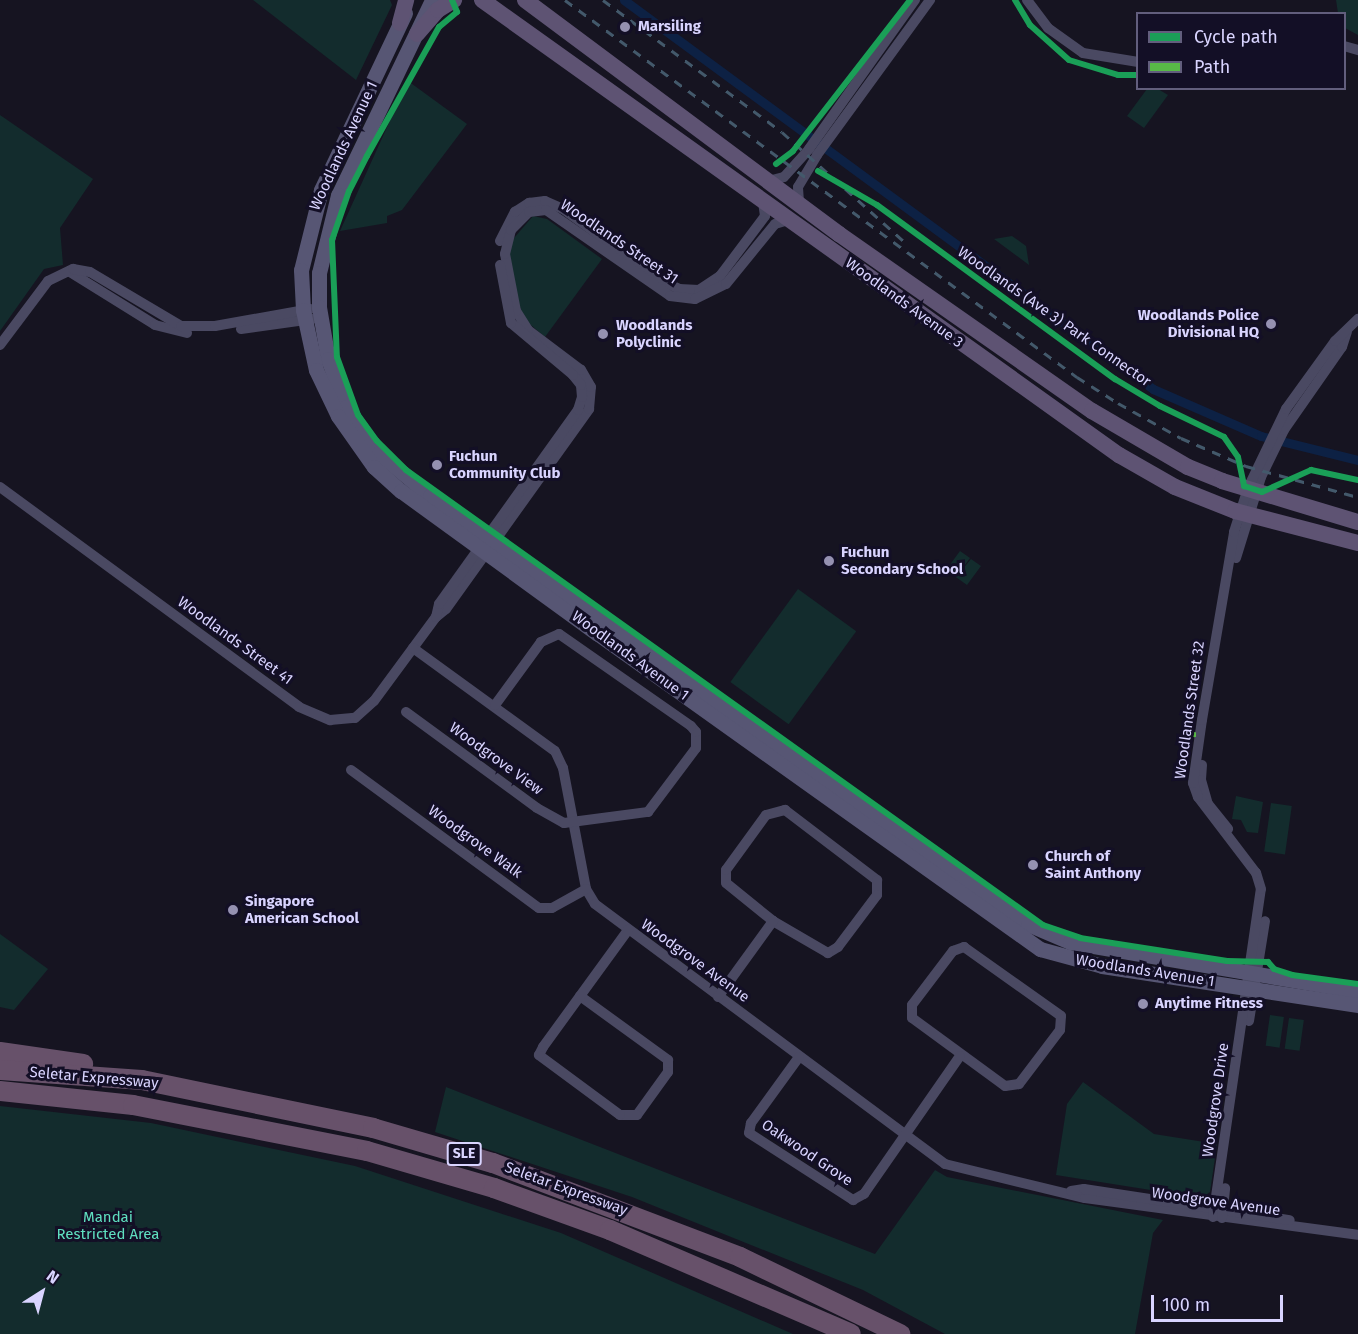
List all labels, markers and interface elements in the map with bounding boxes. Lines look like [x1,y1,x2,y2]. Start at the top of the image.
legend [1136,12,1346,90]
marker: Marsiling [616,18,634,36]
place label: Marsiling [638,18,701,36]
text: Cycle path [1194,26,1278,48]
text: Path [1194,56,1230,78]
street label: Woodlands Avenue 1 [306,79,382,213]
street label: Woodlands Street 31 [557,196,681,288]
street label: Woodlands (Ave 3) Park Connector [954,243,1154,391]
street label: Woodlands Avenue 3 [842,254,966,352]
place label: Woodlands Police Divisional HQ [1138,306,1259,341]
place label: Woodlands Polyclinic [616,316,693,351]
marker: Woodlands Police Divisional HQ [1264,317,1278,331]
marker: Woodlands Polyclinic [594,325,612,343]
place label: Fuchun Community Club [449,447,560,482]
marker: Fuchun Community Club [430,458,444,472]
place label: Fuchun Secondary School [841,543,963,578]
marker: Fuchun Secondary School [822,554,836,568]
street label: Woodlands Street 41 [174,593,296,689]
street label: Woodlands Avenue 1 [568,608,692,704]
street label: Woodlands Street 32 [1171,640,1209,780]
street label: Woodgrove View [446,719,546,799]
street label: Woodgrove Walk [424,802,526,882]
place label: Church of Saint Anthony [1045,847,1141,882]
marker: Church of Saint Anthony [1026,858,1040,872]
place label: Singapore American School [245,892,359,927]
marker: Singapore American School [226,903,240,917]
street label: Woodgrove Avenue [637,916,753,1006]
street label: Woodlands Avenue 1 [1074,951,1216,991]
place label: Anytime Fitness [1155,995,1263,1013]
marker: Anytime Fitness [1136,997,1150,1011]
street label: Woodgrove Drive [1199,1042,1233,1158]
street label: Seletar Expressway [29,1063,159,1093]
street label: Oakwood Grove [758,1116,856,1190]
road number: SLE [446,1143,482,1165]
street label: Seletar Expressway [502,1158,630,1220]
street label: Woodgrove Avenue [1150,1184,1282,1220]
park label: Mandai Restricted Area [56,1208,160,1243]
north arrow [12,1262,72,1322]
text: N [43,1266,63,1288]
scale bar [1154,1283,1286,1321]
text: 100 m [1162,1294,1210,1316]

